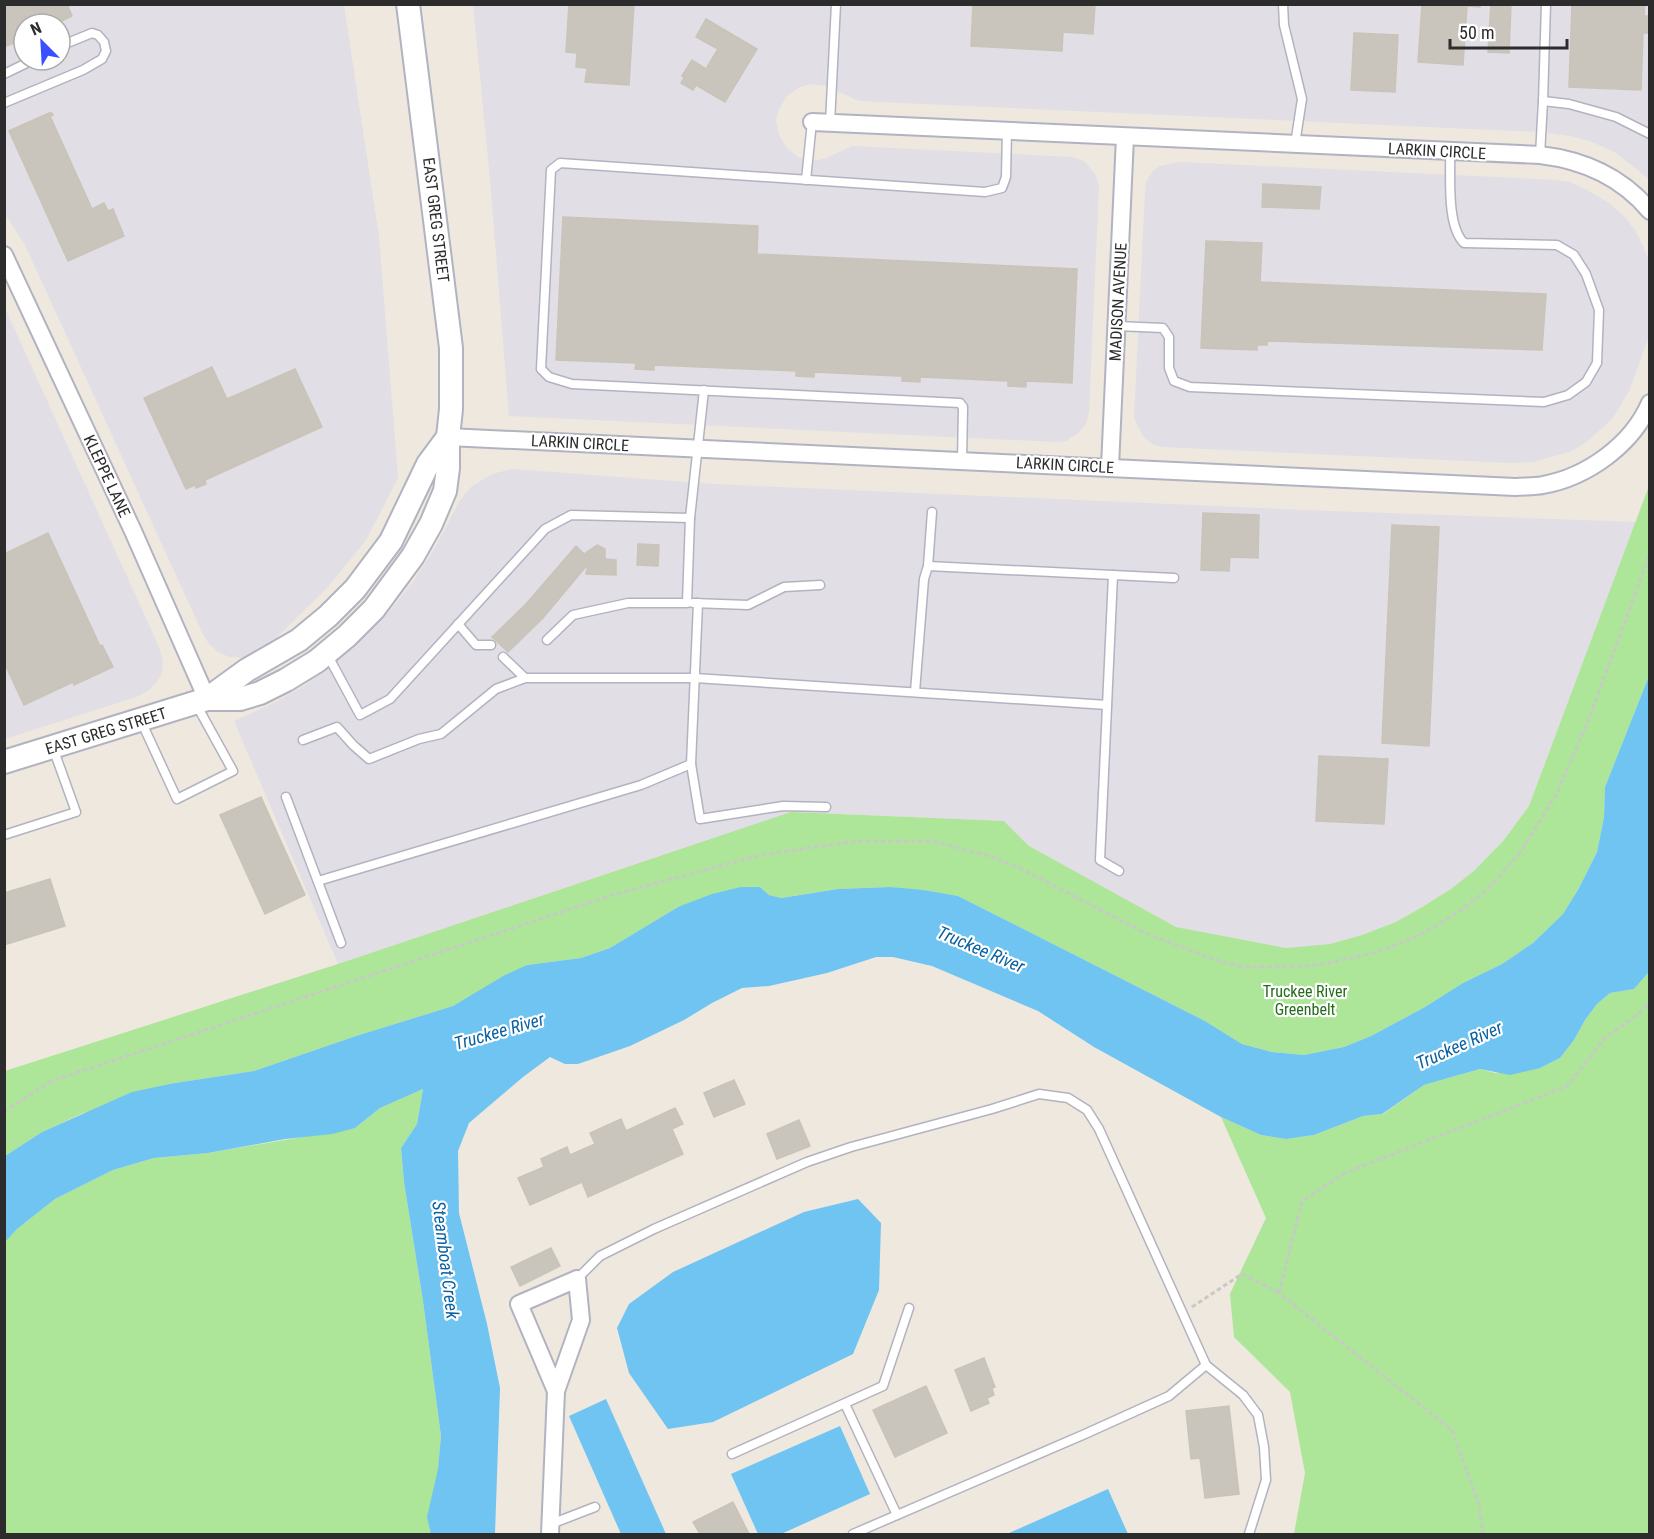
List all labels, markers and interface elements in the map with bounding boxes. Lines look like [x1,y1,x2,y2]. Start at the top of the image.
north arrow [12,12,72,72]
scale bar [1450,12,1567,50]
text: N [28,18,44,39]
text: 50 m [1459,22,1494,43]
street label: LARKIN CIRCLE [1388,139,1486,163]
street label: EAST GREG STREET [419,156,453,284]
street label: MADISON AVENUE [1105,242,1131,362]
street label: LARKIN CIRCLE [531,431,629,455]
street label: KLEPPE LANE [80,432,134,520]
street label: LARKIN CIRCLE [1016,453,1114,477]
street label: EAST GREG STREET [43,704,169,758]
water label: Truckee River [934,921,1028,977]
park label: Truckee River Greenbelt [1263,982,1348,1019]
water label: Truckee River [452,1008,547,1054]
water label: Truckee River [1412,1016,1506,1073]
water label: Steamboat Creek [428,1200,464,1321]

